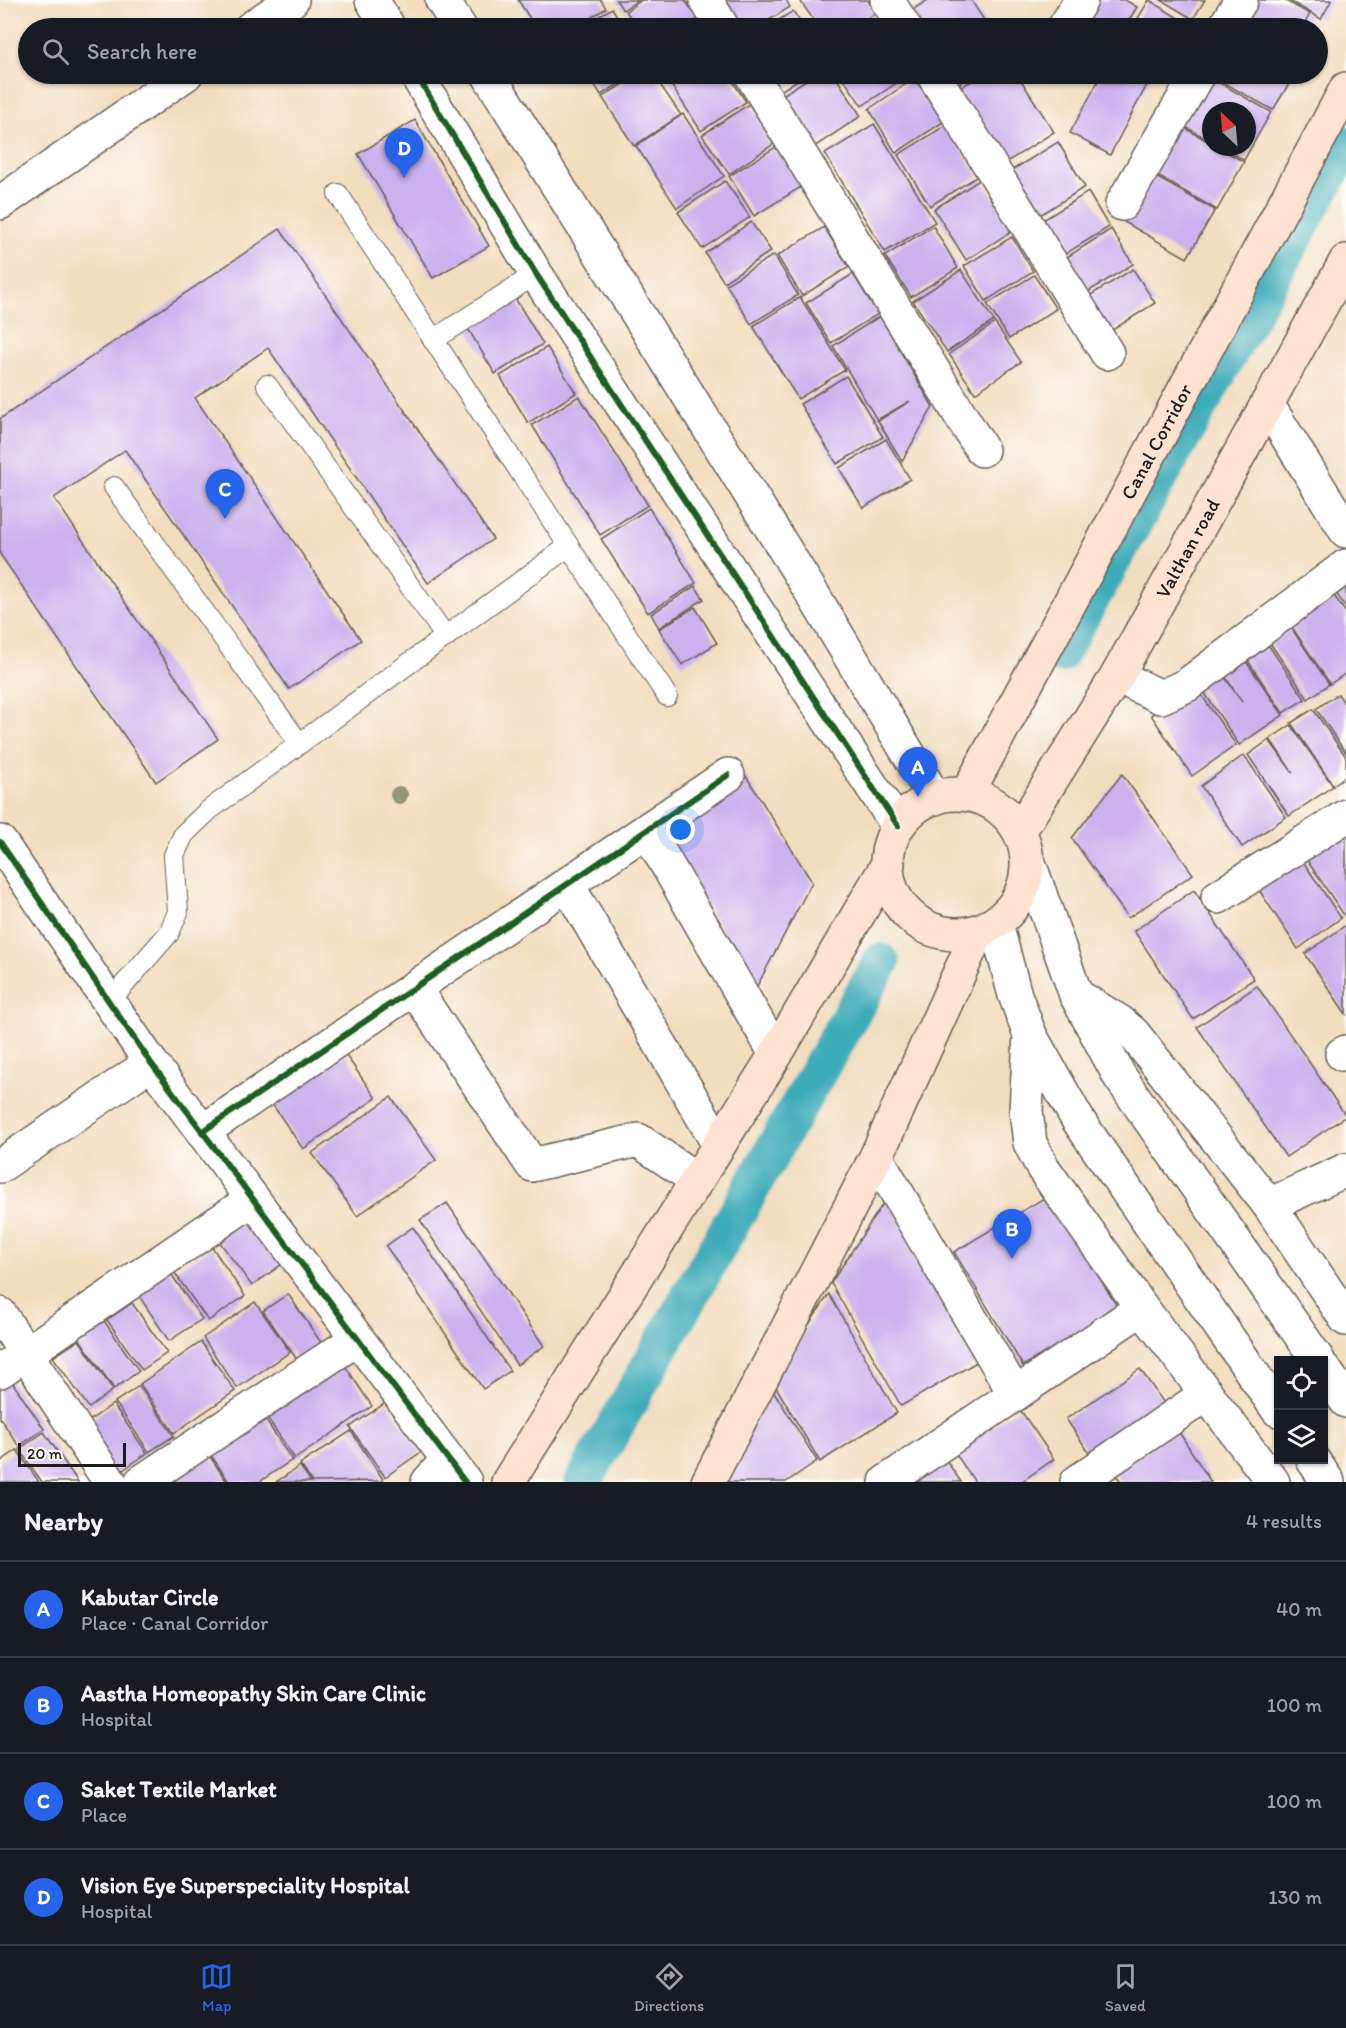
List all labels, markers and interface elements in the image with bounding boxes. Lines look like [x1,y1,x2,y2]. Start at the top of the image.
search box [18,18,1328,84]
icon: search [39,35,72,68]
text: Search here [87,38,197,65]
north arrow [1202,102,1256,156]
pin: D [384,128,424,178]
street label: Canal Corridor [1116,380,1197,504]
pin: C [206,470,244,519]
street label: Valthan road [1150,494,1225,602]
pin: A [898,748,938,797]
your location [666,815,695,844]
pin: B [992,1210,1032,1259]
map controls [1274,1356,1328,1464]
button: locate [1274,1356,1328,1410]
button: layers [1274,1410,1328,1464]
scale bar [18,1440,126,1468]
text: 20 m [27,1444,62,1463]
text: Nearby [24,1505,103,1537]
text: 4 results [1246,1509,1322,1533]
text: Kabutar Circle [81,1584,219,1611]
text: A [37,1597,50,1621]
text: 40 m [1276,1597,1322,1621]
text: Place · Canal Corridor [81,1611,268,1635]
text: Aastha Homeopathy Skin Care Clinic [81,1680,426,1707]
text: B [37,1693,50,1717]
text: 100 m [1267,1693,1322,1717]
text: Hospital [81,1707,153,1731]
text: Saket Textile Market [81,1776,277,1803]
text: C [37,1789,50,1813]
text: 100 m [1267,1789,1322,1813]
text: Place [81,1803,127,1827]
text: Vision Eye Superspeciality Hospital [81,1872,410,1899]
text: D [37,1885,50,1909]
text: 130 m [1268,1885,1322,1909]
text: Hospital [81,1899,153,1923]
tab: Map [200,1960,233,2015]
tab: Directions [634,1960,704,2015]
tab: Saved [1105,1960,1146,2015]

